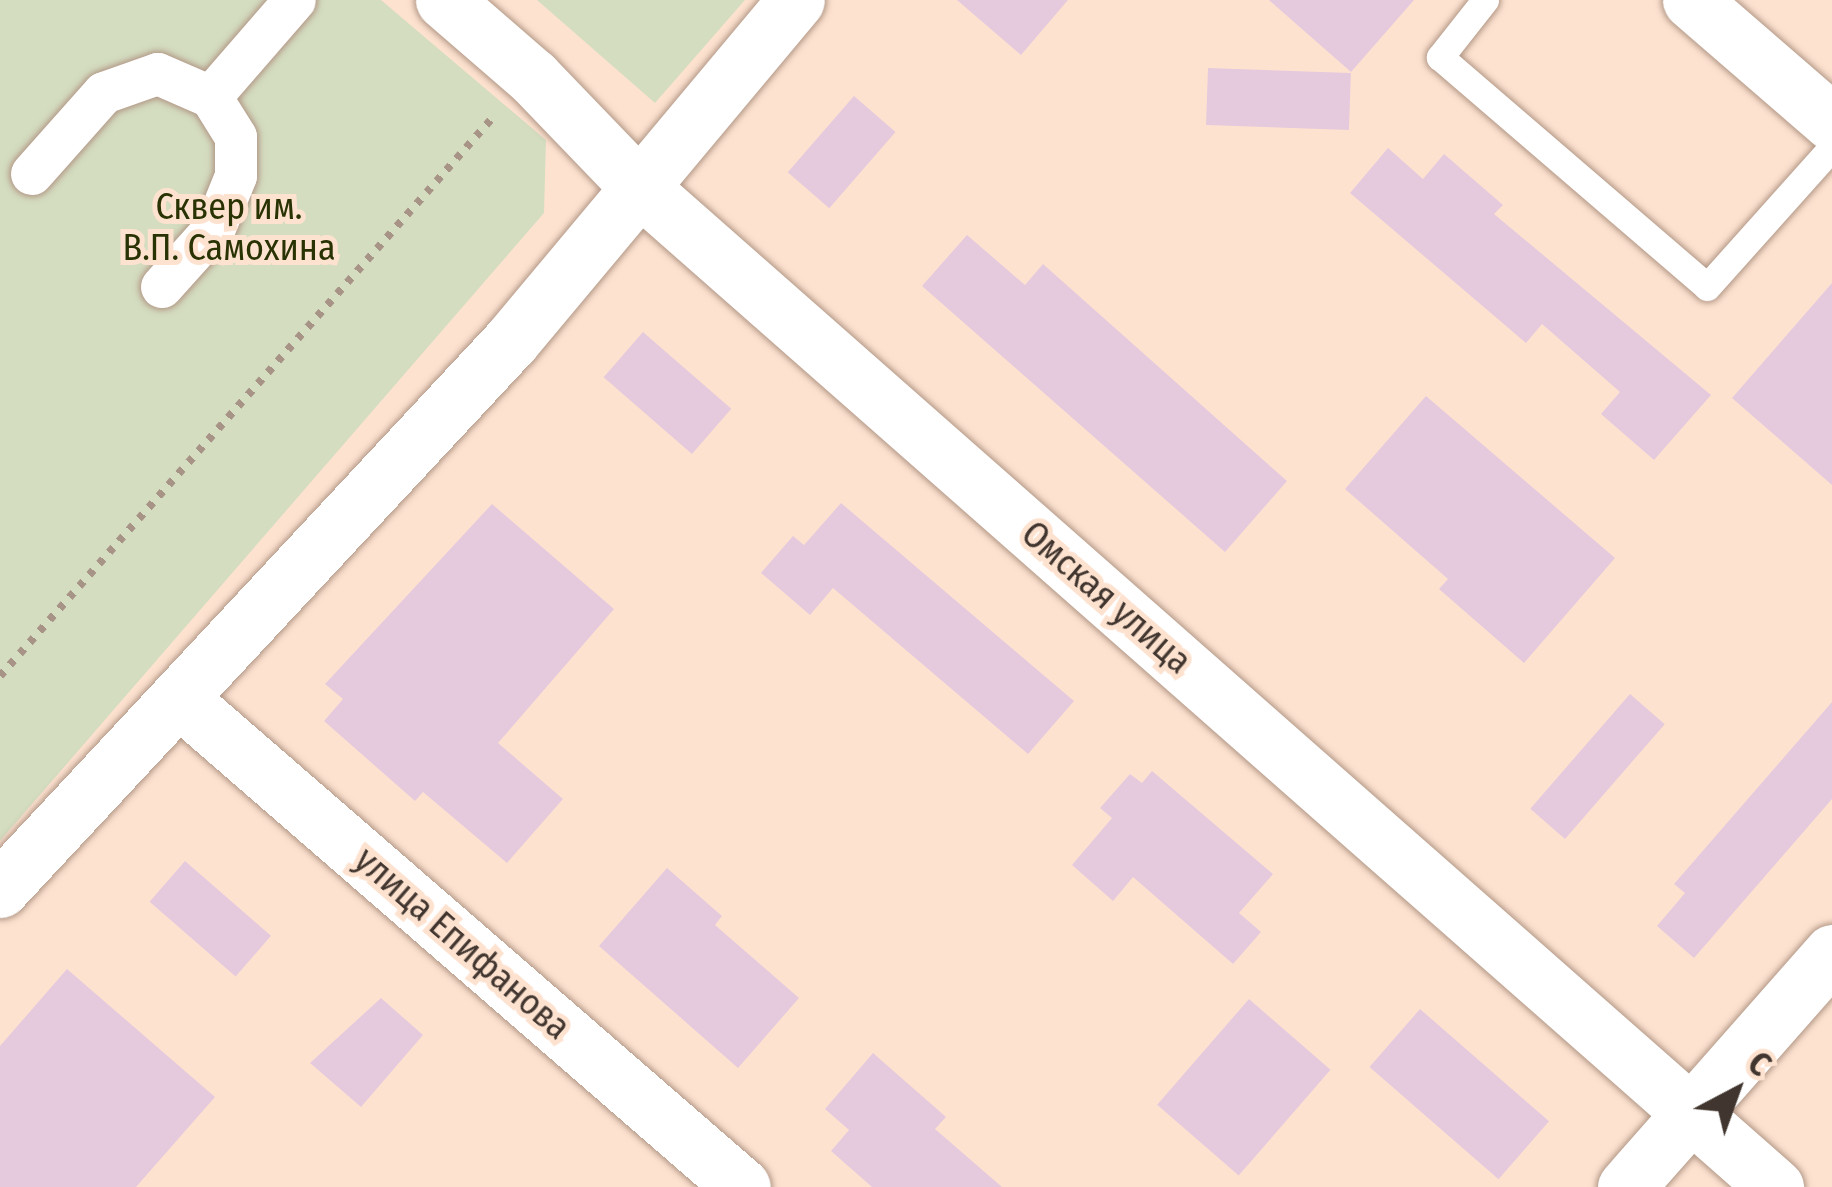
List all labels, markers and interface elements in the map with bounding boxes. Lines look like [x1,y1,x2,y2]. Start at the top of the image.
park label: Сквер им. В.П. Самохина [122,185,336,270]
street label: Омская улица [1012,513,1200,683]
street label: улица Епифанова [346,839,578,1049]
north arrow [1676,1031,1796,1151]
text: С [1740,1043,1779,1085]

